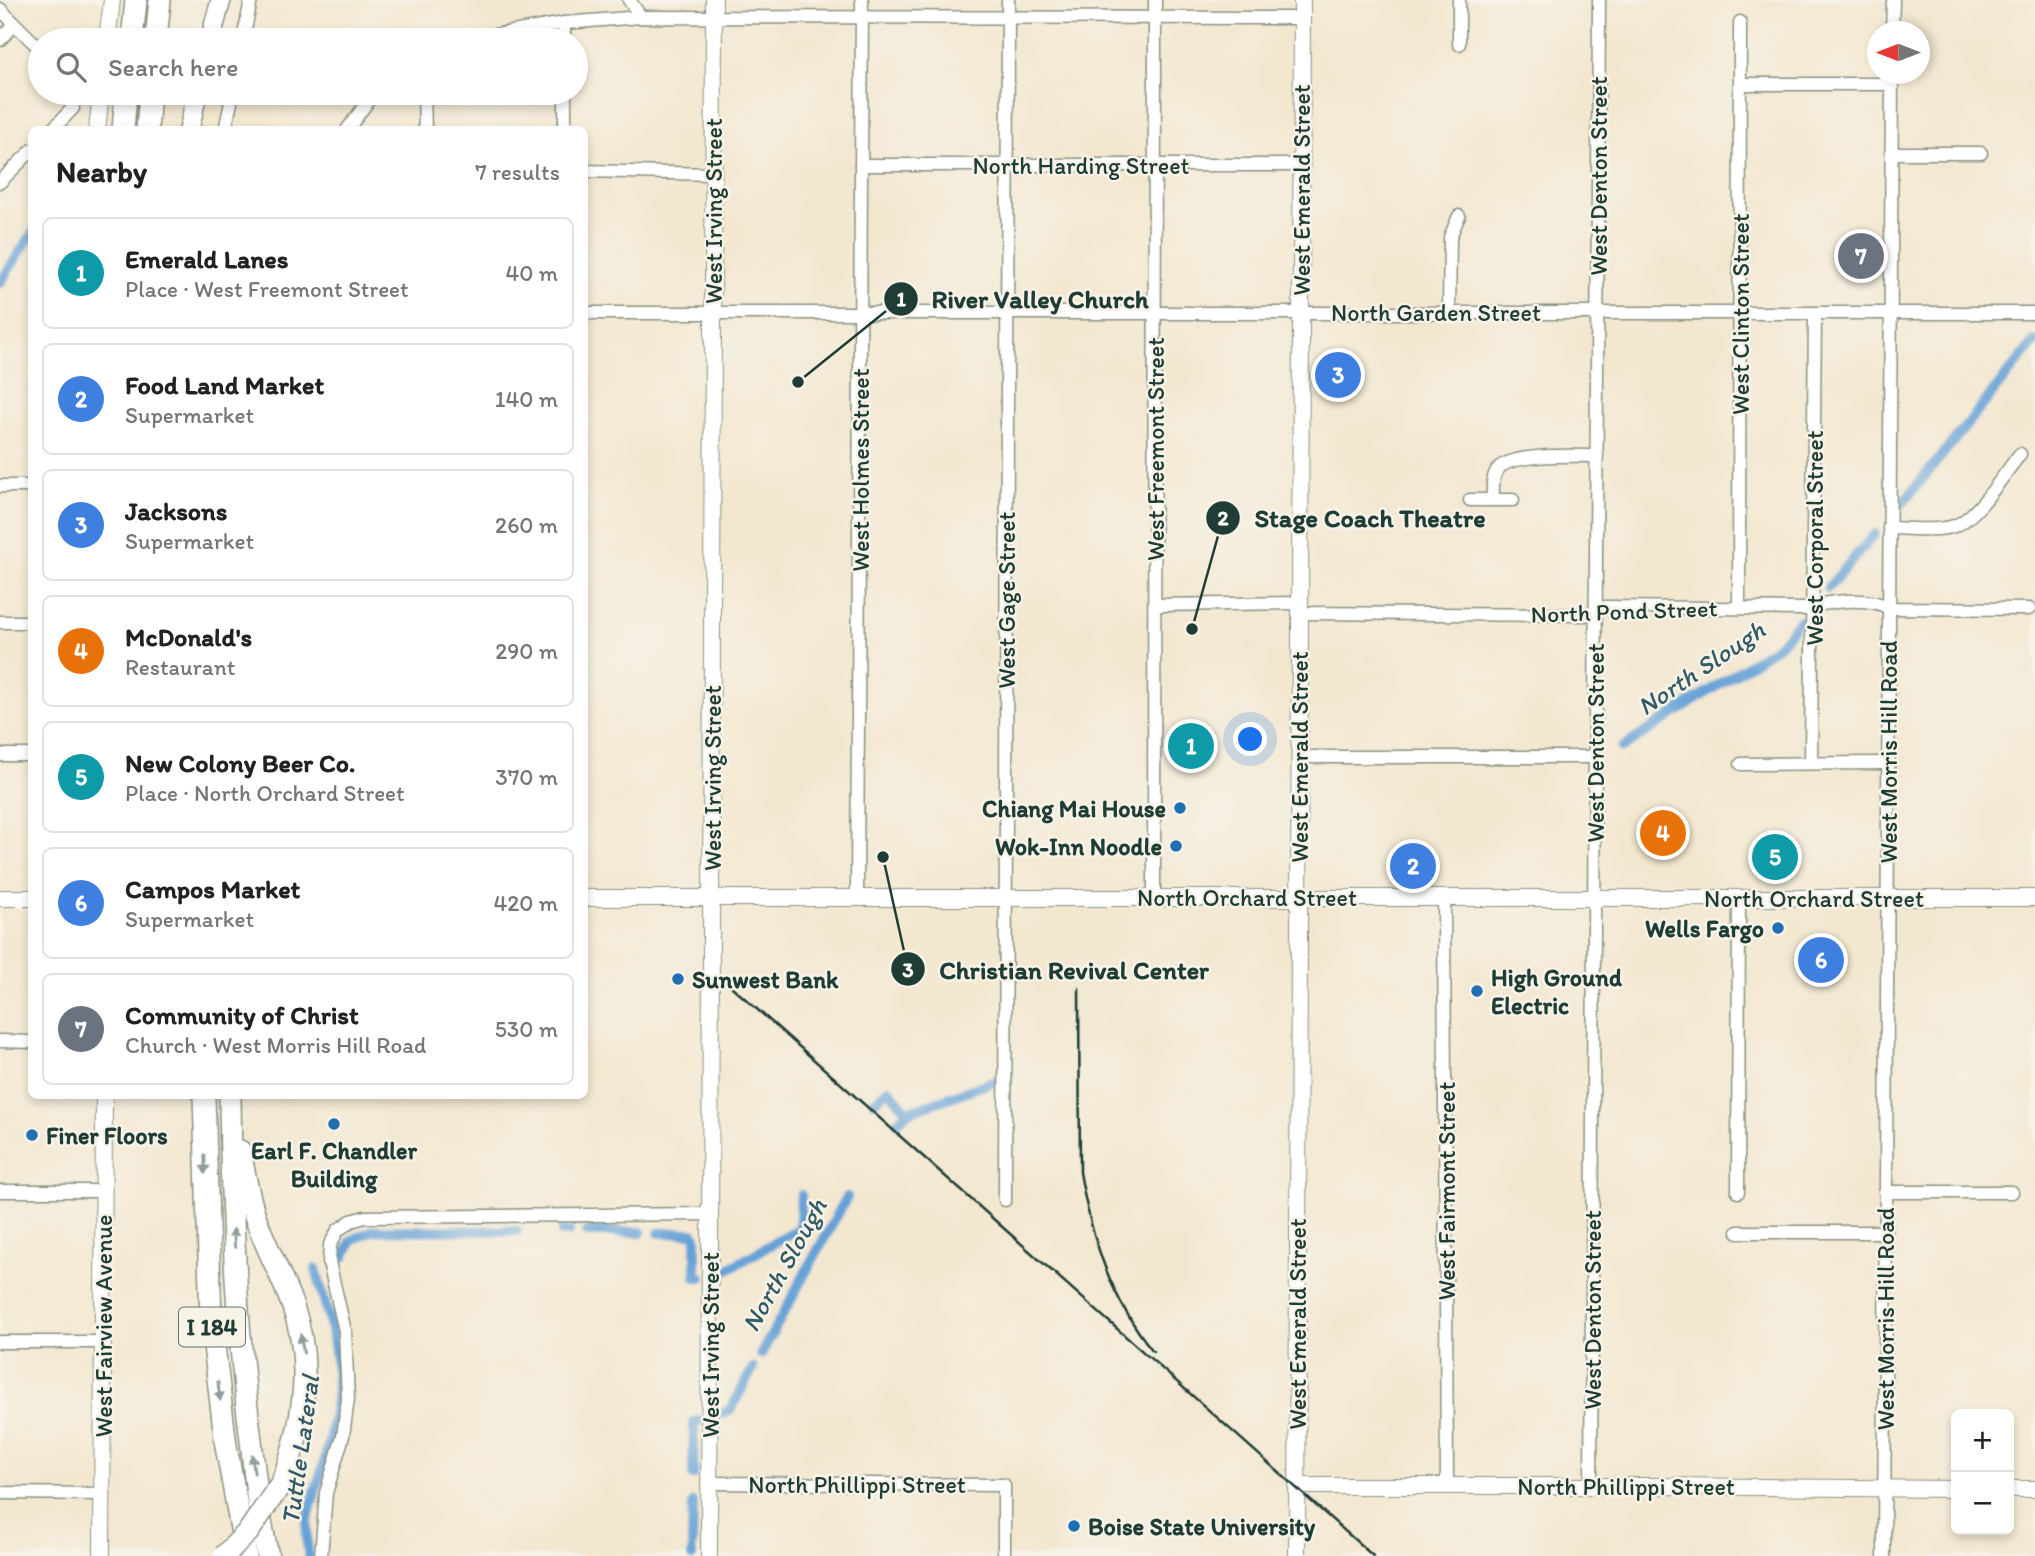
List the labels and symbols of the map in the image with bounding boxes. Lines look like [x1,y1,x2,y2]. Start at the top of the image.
north arrow [1867,21,1930,84]
street label: West Denton Street [1584,76,1613,276]
street label: West Emerald Street [1287,84,1316,296]
street label: West Irving Street [699,118,728,304]
street label: North Harding Street [972,151,1190,180]
street label: West Clinton Street [1726,213,1755,415]
pin: 7 [1838,230,1884,282]
callout: River Valley Church [883,275,1162,322]
text: River Valley Church [931,283,1149,315]
text: 1 [896,286,906,311]
street label: North Garden Street [1331,298,1541,327]
street label: West Freemont Street [1141,337,1170,561]
pin: 3 [1315,349,1361,401]
street label: West Holmes Street [846,368,875,572]
street label: West Corporal Street [1800,430,1829,646]
callout: Stage Coach Theatre [1206,494,1499,541]
text: Stage Coach Theatre [1254,502,1486,534]
text: 2 [1217,505,1229,530]
street label: West Gage Street [992,511,1021,689]
street label: North Pond Street [1530,593,1718,629]
water label: North Slough [1631,614,1771,722]
street label: West Morris Hill Road [1874,640,1903,864]
street label: West Denton Street [1581,643,1610,843]
street label: West Emerald Street [1285,651,1314,863]
street label: West Irving Street [698,685,727,871]
pin: 1 [1168,720,1214,772]
your location [1233,722,1267,756]
place label: Chiang Mai House [982,794,1166,824]
marker: Chiang Mai House [1172,800,1188,816]
pin: 4 [1640,807,1686,859]
pin: 5 [1752,831,1798,883]
place label: Wok-Inn Noodle [995,832,1162,861]
marker: Wok-Inn Noodle [1168,838,1184,854]
pin: 2 [1390,840,1436,892]
street label: North Orchard Street [1137,883,1357,912]
street label: North Orchard Street [1704,884,1924,913]
place label: Wells Fargo [1645,914,1764,944]
marker: Wells Fargo [1770,920,1786,936]
pin: 6 [1798,934,1844,986]
callout: Christian Revival Center [890,946,1223,993]
text: Christian Revival Center [939,954,1210,986]
text: 3 [902,957,914,982]
place label: High Ground Electric [1491,963,1622,1020]
place label: Sunwest Bank [692,965,839,994]
marker: Sunwest Bank [670,971,686,987]
marker: High Ground Electric [1469,983,1485,999]
street label: West Fairmont Street [1432,1081,1461,1301]
marker: Earl F. Chandler Building [326,1116,342,1132]
place label: Finer Floors [46,1121,168,1150]
marker: Finer Floors [24,1127,40,1143]
place label: Earl F. Chandler Building [251,1136,417,1194]
one-way arrow [200,1153,211,1175]
water label: North Slough [734,1193,834,1337]
street label: West Morris Hill Road [1871,1207,1900,1431]
street label: West Denton Street [1578,1210,1607,1410]
street label: West Fairview Avenue [89,1215,118,1437]
street label: West Emerald Street [1283,1218,1312,1430]
one-way arrow [228,1227,239,1249]
street label: West Irving Street [696,1252,725,1438]
road number: I 184 [179,1308,245,1346]
one-way arrow [296,1333,307,1355]
water label: Tuttle Lateral [274,1372,327,1527]
one-way arrow [214,1380,225,1402]
one-way arrow [248,1453,259,1475]
street label: North Phillippi Street [748,1470,966,1499]
street label: North Phillippi Street [1517,1472,1735,1501]
place label: Boise State University [1088,1512,1316,1542]
marker: Boise State University [1066,1518,1082,1534]

